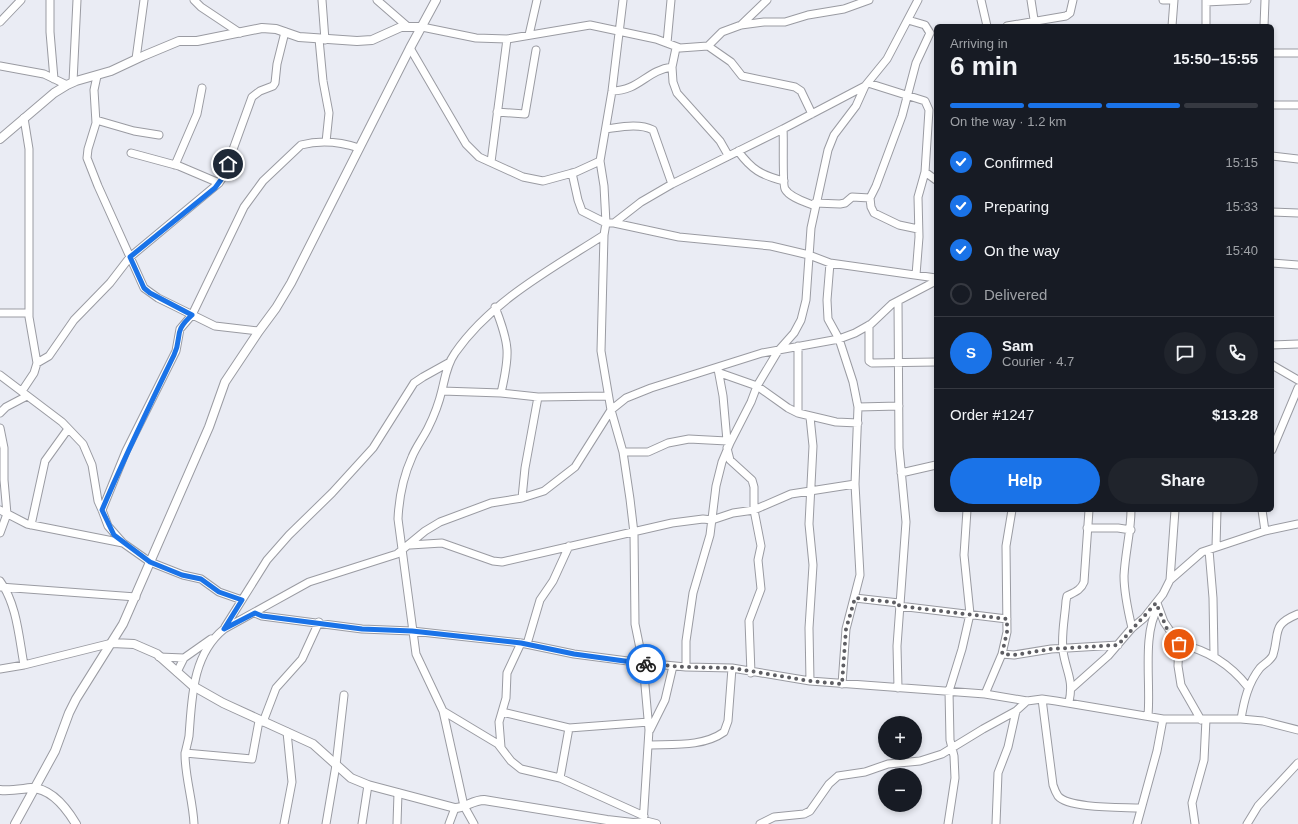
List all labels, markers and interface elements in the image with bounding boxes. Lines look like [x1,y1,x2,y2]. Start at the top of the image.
text: Arriving in [950,36,1008,51]
text: 15:50–15:55 [1173,50,1258,67]
text: 6 min [950,51,1018,81]
text: On the way · 1.2 km [950,114,1066,129]
pin [211,147,245,181]
icon: check [950,151,972,173]
icon: home [217,153,239,175]
text: Confirmed [984,154,1053,171]
text: 15:15 [1225,155,1258,170]
icon: check [950,195,972,217]
text: Preparing [984,198,1049,215]
text: 15:33 [1225,199,1258,214]
icon: check [950,239,972,261]
text: On the way [984,242,1060,259]
text: 15:40 [1225,243,1258,258]
text: Delivered [984,286,1047,303]
button: chat [1164,332,1206,374]
button: phone [1216,332,1258,374]
text: Sam [1002,337,1034,354]
text: S [966,344,976,361]
text: Courier · 4.7 [1002,354,1074,369]
text: Order #1247 [950,406,1034,423]
text: $13.28 [1212,406,1258,423]
button: Help [950,458,1100,504]
button: Share [1108,458,1258,504]
pin [1162,627,1196,661]
icon: bag [1168,633,1190,655]
courier [626,644,666,684]
icon: bike [635,653,657,675]
map controls [878,716,922,812]
button: + [878,716,922,760]
button: − [878,768,922,812]

